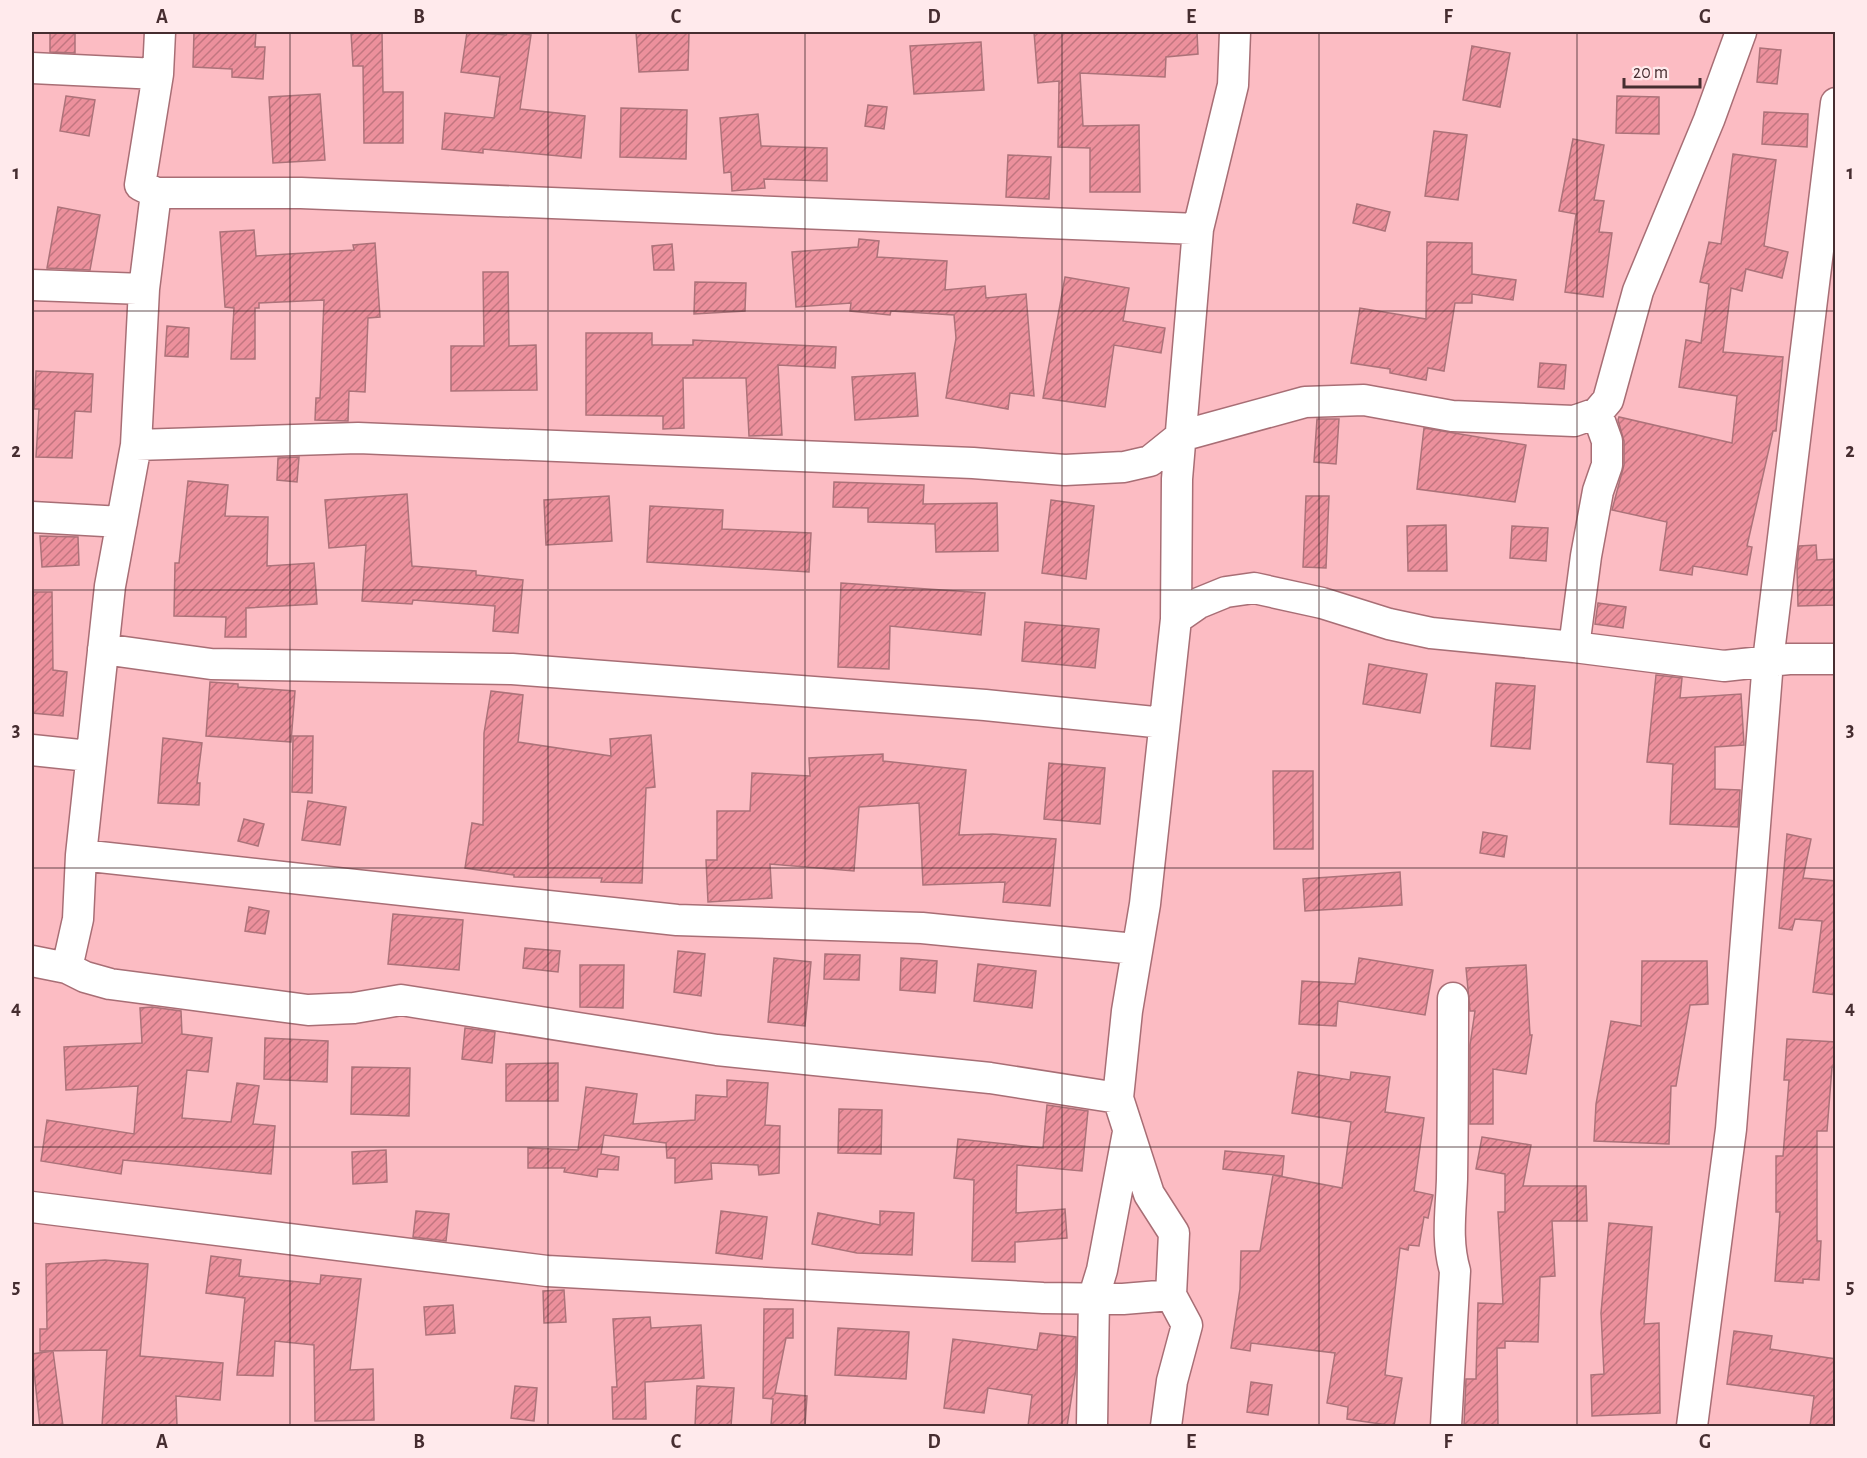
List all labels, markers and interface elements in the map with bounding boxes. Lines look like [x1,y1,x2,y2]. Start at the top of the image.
text: A [156,7,168,27]
text: B [413,7,425,27]
text: C [671,7,682,27]
text: D [927,7,941,27]
text: E [1186,7,1196,27]
text: F [1443,7,1453,27]
text: G [1699,7,1711,27]
scale bar [1624,51,1700,89]
text: 20 m [1633,64,1668,82]
text: 1 [12,163,20,183]
text: 1 [1846,163,1854,183]
text: 2 [11,441,21,461]
text: 2 [1845,441,1855,461]
text: 3 [12,720,20,740]
text: 3 [1846,720,1854,740]
text: 4 [11,998,21,1018]
text: 4 [1845,998,1855,1018]
text: 5 [12,1277,20,1297]
text: 5 [1846,1277,1854,1297]
text: A [156,1432,168,1452]
text: B [413,1432,425,1452]
text: C [671,1432,682,1452]
text: D [927,1432,941,1452]
text: E [1186,1432,1196,1452]
text: F [1443,1432,1453,1452]
text: G [1699,1432,1711,1452]

